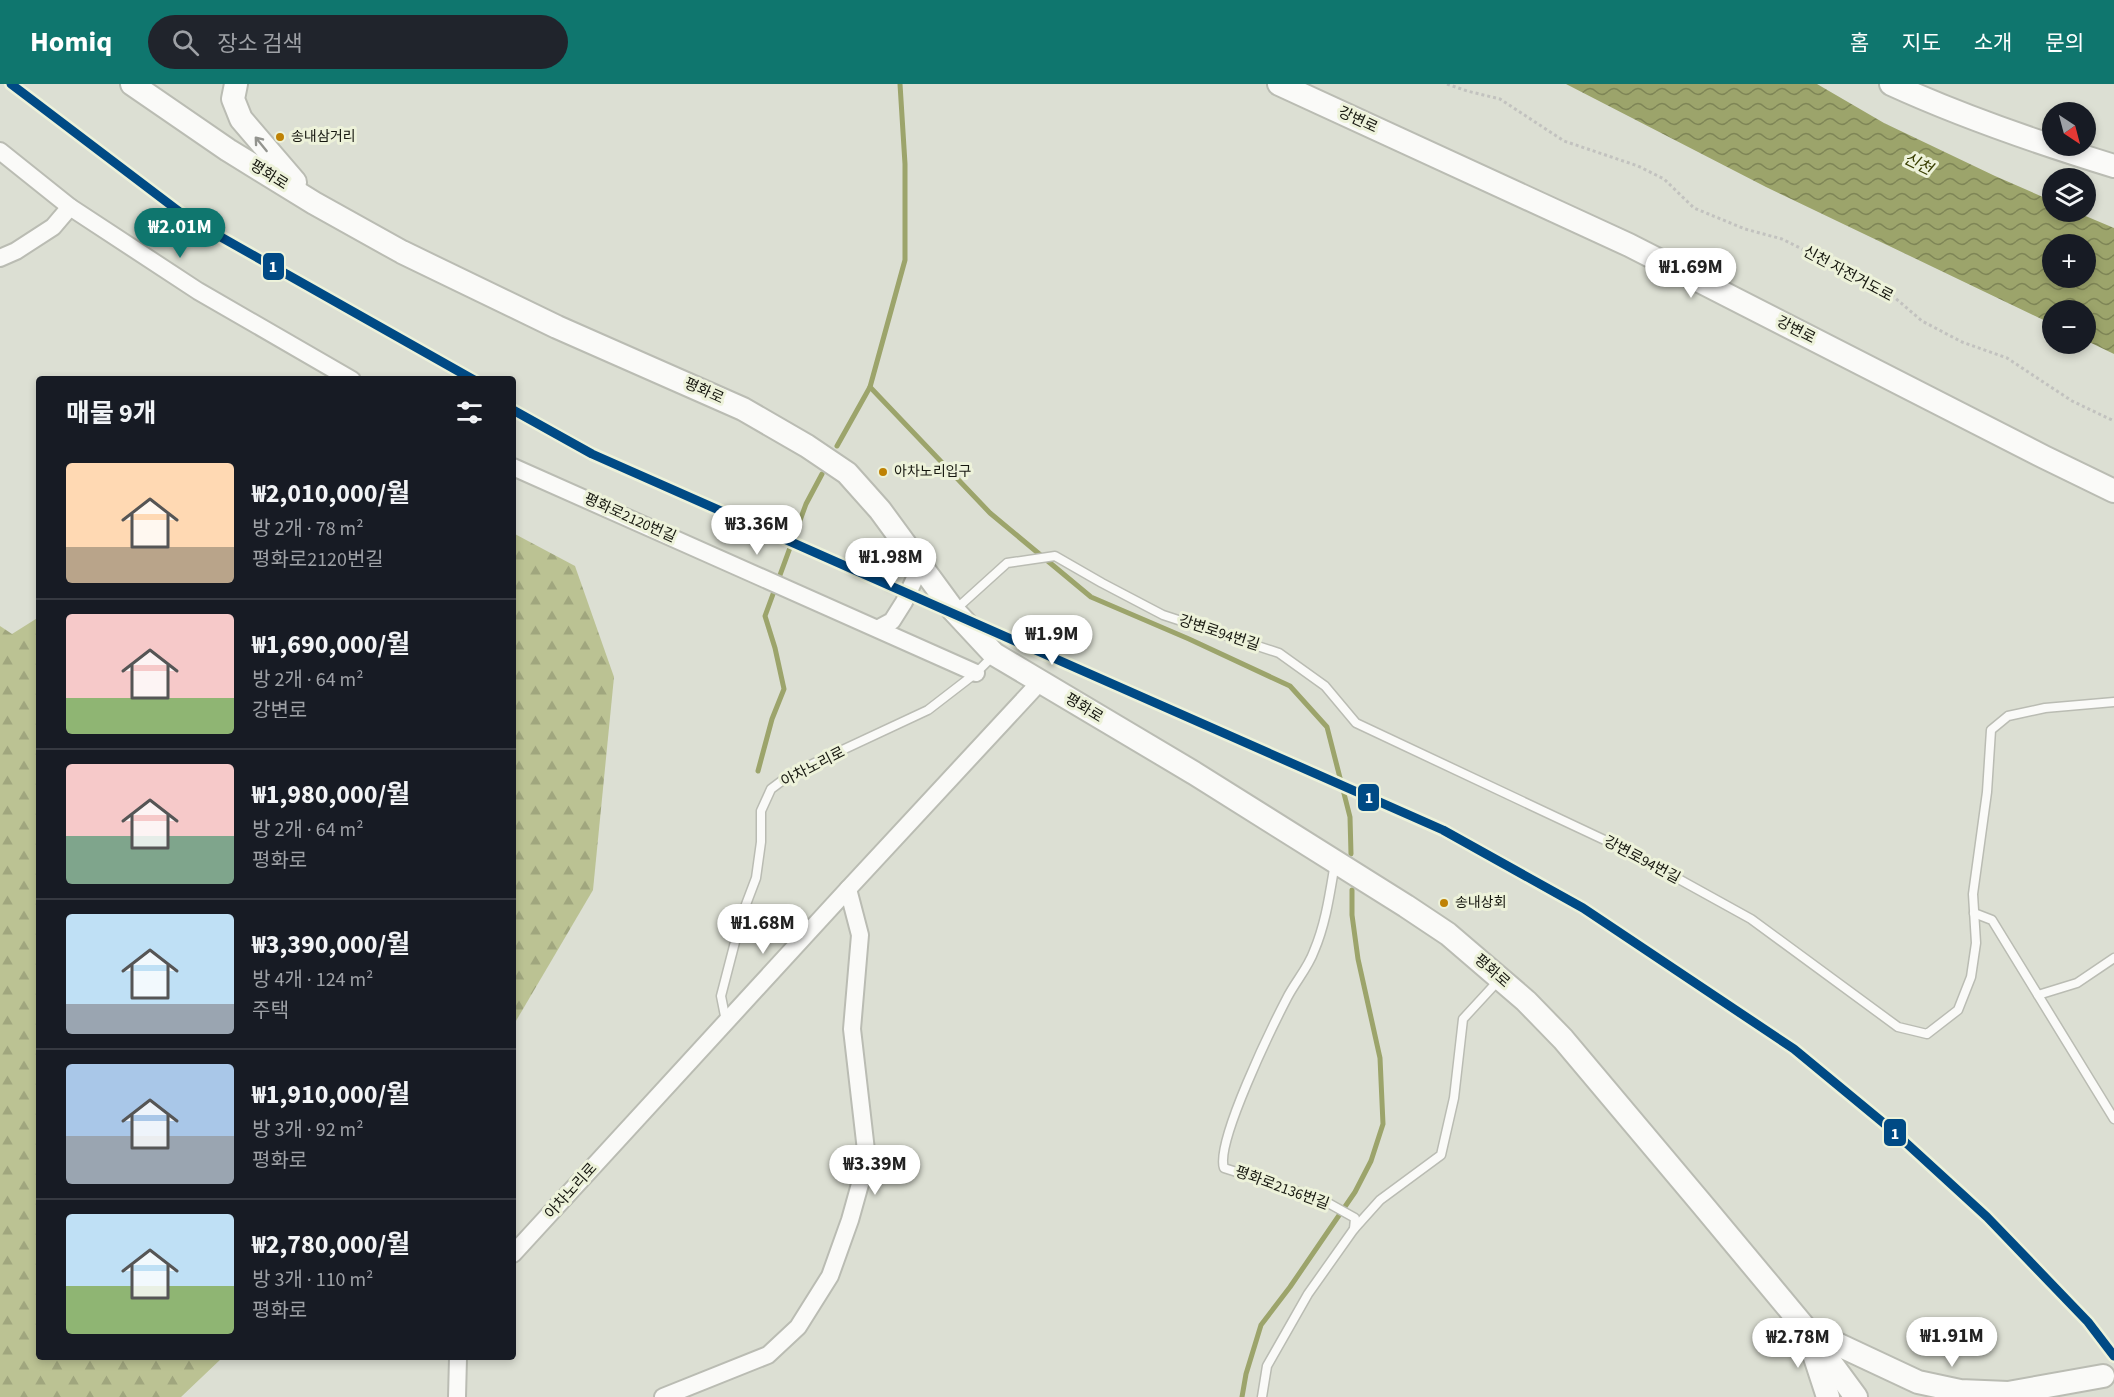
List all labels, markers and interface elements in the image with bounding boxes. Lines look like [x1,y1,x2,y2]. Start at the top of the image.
search box [148,15,568,69]
text: Homiq [30,22,112,62]
icon: search [169,26,202,59]
text: 장소 검색 [217,28,303,60]
text: 홈 [1850,28,1869,58]
text: 지도 [1902,28,1941,58]
text: 소개 [1974,28,2012,58]
text: 문의 [2045,28,2084,58]
street label: 강변로 [1335,102,1381,138]
north arrow [2042,102,2096,156]
map controls [2042,102,2096,354]
place label: 송내삼거리 [291,127,355,147]
marker: 송내삼거리 [274,131,286,143]
one-way arrow [254,137,268,152]
water label: 신천 [1900,148,1938,181]
street label: 평화로 [246,155,292,195]
button: layers [2042,168,2096,222]
pin: ₩2.01M [131,208,229,259]
text: ₩2.01M [148,213,212,241]
button: + [2042,234,2096,288]
street label: 신천 자전거도로 [1799,241,1897,307]
pin: ₩1.69M [1642,248,1740,299]
line badge: 1 [262,252,285,281]
text: ₩1.69M [1659,253,1723,281]
text: 1 [269,256,277,278]
button: − [2042,300,2096,354]
street label: 강변로 [1773,311,1819,349]
street label: 평화로 [681,373,727,409]
text: 매물 9개 [66,395,157,432]
icon: filters [453,396,486,429]
place label: 아차노리입구 [894,462,971,482]
marker: 아차노리입구 [877,466,889,478]
text: ₩2,010,000/월 [252,475,410,512]
icon: home [114,487,186,559]
street label: 평화로2120번길 [581,488,679,548]
pin: ₩3.36M [708,505,806,556]
text: ₩3.36M [725,510,789,538]
text: 방 2개 · 78 m² [252,515,364,543]
pin: ₩1.98M [842,538,940,589]
text: ₩1.98M [859,543,923,571]
text: 평화로2120번길 [252,546,384,574]
street label: 강변로94번길 [1176,610,1262,656]
pin: ₩1.9M [1010,615,1094,666]
text: ₩1.9M [1026,620,1078,648]
text: ₩1,690,000/월 [252,626,410,663]
icon: home [114,638,186,710]
text: 방 2개 · 64 m² [252,666,364,694]
street label: 평화로 [1061,688,1107,728]
text: 강변로 [252,697,307,725]
street label: 아차노리로 [777,742,849,792]
text: ₩1,980,000/월 [252,776,410,813]
line badge: 1 [1357,783,1380,812]
text: 1 [1365,787,1373,809]
icon: home [114,788,186,860]
text: 방 2개 · 64 m² [252,816,364,844]
street label: 강변로94번길 [1600,831,1684,889]
text: 평화로 [252,847,307,875]
place label: 송내상회 [1455,893,1507,913]
marker: 송내상회 [1438,897,1450,909]
pin: ₩1.68M [714,904,812,955]
text: ₩1.68M [731,909,795,937]
text: ₩3,390,000/월 [252,926,410,963]
icon: home [114,938,186,1010]
street label: 평화로 [1469,949,1515,993]
text: 방 4개 · 124 m² [252,966,373,994]
text: 주택 [252,997,289,1025]
text: ₩1,910,000/월 [252,1076,410,1113]
icon: home [114,1088,186,1160]
text: 방 3개 · 92 m² [252,1116,364,1144]
line badge: 1 [1883,1118,1907,1147]
text: 1 [1891,1123,1899,1145]
pin: ₩3.39M [826,1145,924,1196]
text: 평화로 [252,1147,307,1175]
text: ₩3.39M [843,1150,907,1178]
street label: 아차노리로 [540,1158,602,1224]
street label: 평화로2136번길 [1232,1161,1332,1215]
text: ₩2,780,000/월 [252,1226,410,1263]
icon: home [114,1238,186,1310]
text: 방 3개 · 110 m² [252,1266,373,1294]
text: 평화로 [252,1297,307,1325]
pin: ₩1.91M [1903,1317,2001,1368]
pin: ₩2.78M [1749,1318,1847,1369]
text: ₩1.91M [1920,1322,1984,1350]
text: ₩2.78M [1766,1323,1830,1351]

